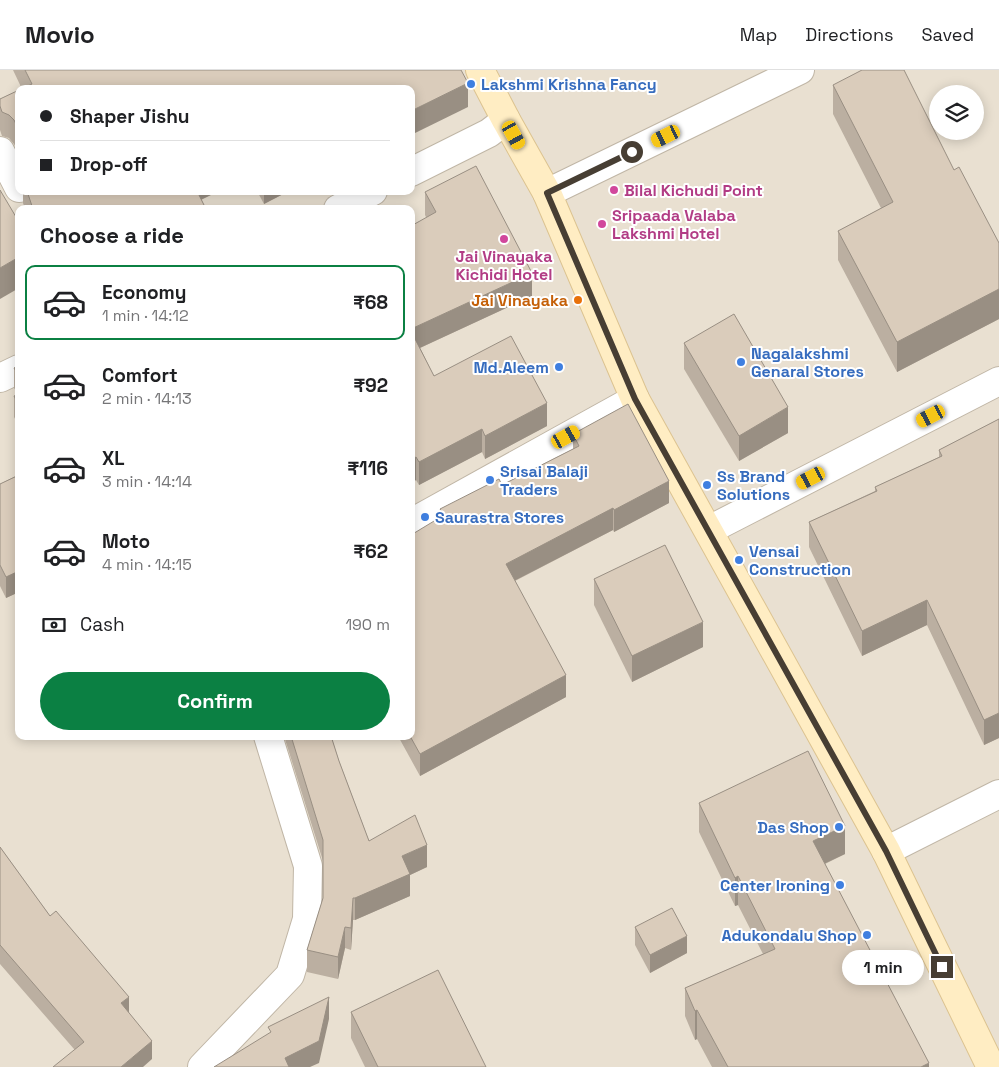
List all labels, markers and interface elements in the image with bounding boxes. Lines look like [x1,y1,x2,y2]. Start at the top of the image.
text: Movio [25,19,95,50]
text: Map [740,23,777,46]
text: Directions [805,23,894,46]
text: Saved [922,23,974,46]
place label: Lakshmi Krishna Fancy [481,74,657,95]
marker: Lakshmi Krishna Fancy [465,78,477,90]
map controls [929,85,984,140]
button: layers [929,85,984,140]
text: Shaper Jishu [70,104,190,129]
car [500,118,527,152]
car [649,123,682,149]
route start [621,141,643,163]
text: Drop-off [70,152,148,177]
place label: Bilal Kichudi Point [624,180,763,201]
marker: Bilal Kichudi Point [608,184,620,196]
place label: Sripaada Valaba Lakshmi Hotel [612,205,736,244]
marker: Sripaada Valaba Lakshmi Hotel [596,218,608,230]
text: Choose a ride [40,221,184,249]
marker: Jai Vinayaka Kichidi Hotel [498,233,510,245]
place label: Jai Vinayaka Kichidi Hotel [456,246,552,285]
icon: car [42,280,87,325]
text: Economy [102,280,186,305]
text: ₹68 [353,290,388,315]
place label: Jai Vinayaka [471,290,568,311]
marker: Jai Vinayaka [572,294,584,306]
text: 1 min · 14:12 [102,305,189,326]
place label: Nagalakshmi Genaral Stores [751,343,864,382]
marker: Nagalakshmi Genaral Stores [735,356,747,368]
place label: Md.Aleem [473,357,549,378]
marker: Md.Aleem [553,361,565,373]
icon: car [42,363,87,408]
text: Comfort [102,363,178,388]
text: ₹92 [353,373,388,398]
text: 2 min · 14:13 [102,388,192,409]
car [914,403,947,429]
car [549,423,582,451]
icon: car [42,446,87,491]
text: XL [102,446,125,471]
text: ₹116 [347,456,388,481]
place label: Srisai Balaji Traders [500,461,588,500]
car [794,465,827,491]
place label: Ss Brand Solutions [717,466,790,505]
text: 3 min · 14:14 [102,471,192,492]
marker: Srisai Balaji Traders [484,474,496,486]
marker: Ss Brand Solutions [701,479,713,491]
place label: Saurastra Stores [435,507,564,528]
marker: Saurastra Stores [419,511,431,523]
icon: car [42,529,87,574]
text: Moto [102,529,150,554]
text: ₹62 [353,539,388,564]
place label: Vensai Construction [749,541,851,580]
text: 4 min · 14:15 [102,554,192,575]
marker: Vensai Construction [733,554,745,566]
icon: cash [40,611,68,639]
text: Cash [80,612,125,637]
text: 190 m [345,614,390,635]
button: Confirm [40,672,390,730]
place label: Das Shop [757,817,829,838]
marker: Das Shop [833,821,845,833]
place label: Center Ironing [720,875,830,896]
marker: Center Ironing [834,879,846,891]
place label: Adukondalu Shop [721,925,857,946]
marker: Adukondalu Shop [861,929,873,941]
callout: 1 min [842,950,924,984]
route end [931,956,953,978]
text: 1 min [863,957,903,978]

